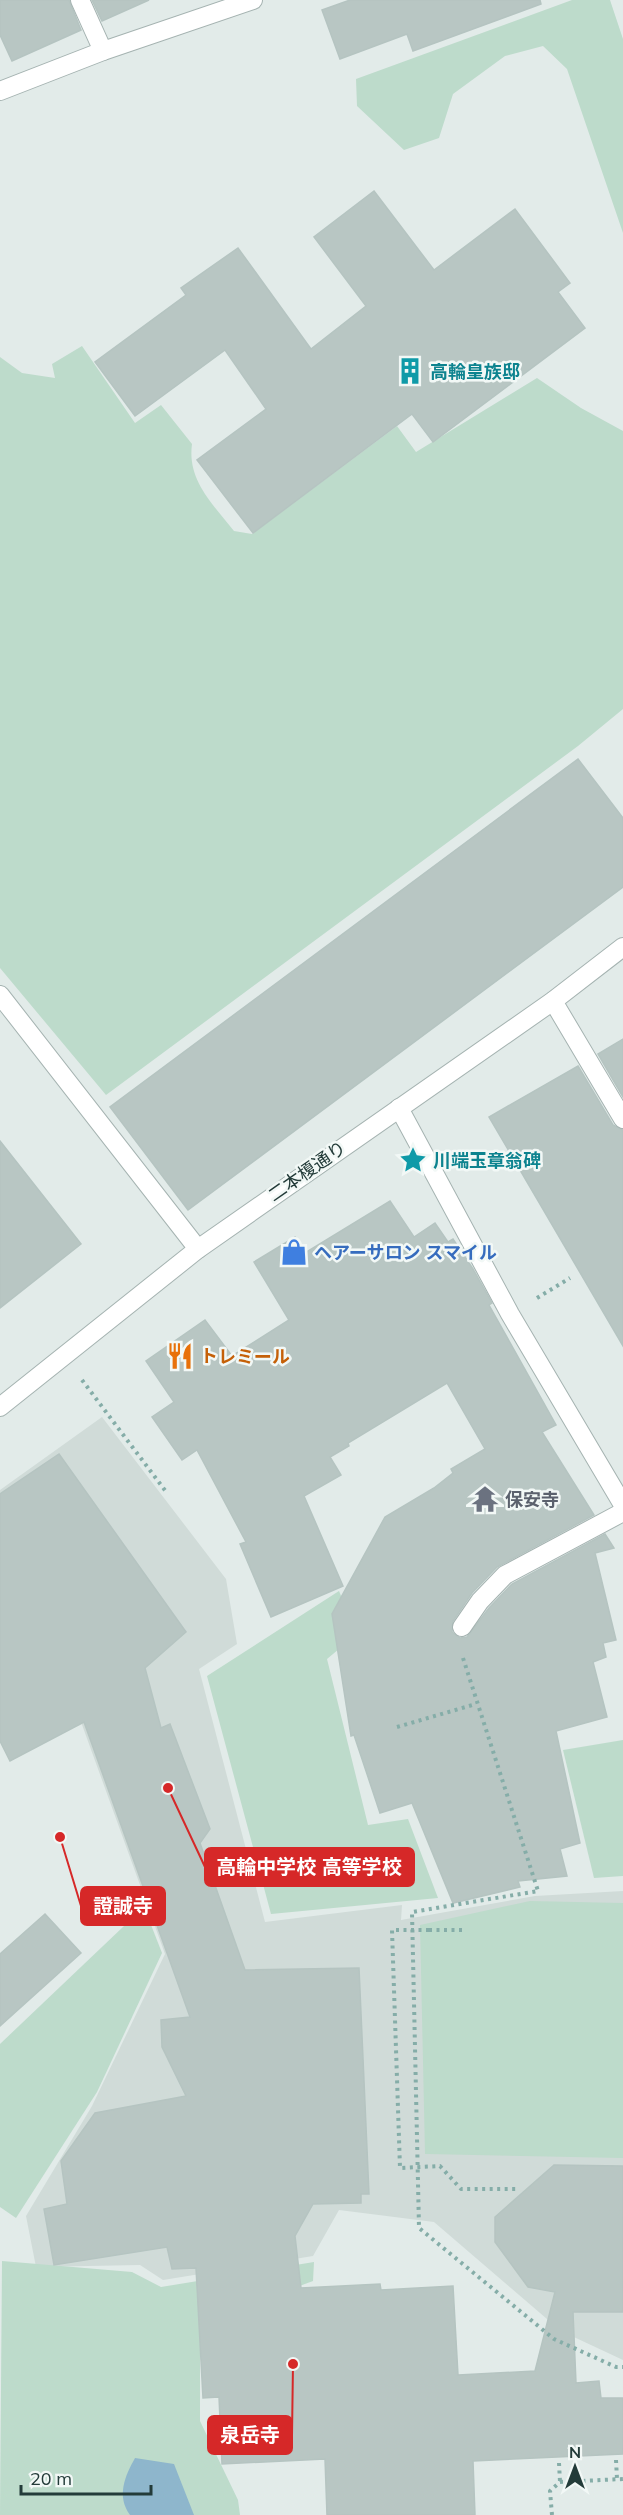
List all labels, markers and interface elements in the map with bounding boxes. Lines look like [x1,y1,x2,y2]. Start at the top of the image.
building icon: 高輪皇族邸 [395,356,425,386]
place label: 高輪皇族邸 [430,360,520,383]
street label: 二本榎通り [264,1136,350,1206]
place icon: 川端玉章翁碑 [398,1145,428,1175]
place label: 川端玉章翁碑 [433,1149,541,1172]
shop icon: ヘアーサロン スマイル [279,1237,309,1267]
place label: ヘアーサロン スマイル [314,1241,497,1264]
restaurant icon: トレミール [165,1341,195,1371]
place label: トレミール [200,1345,290,1368]
temple icon: 保安寺 [470,1484,500,1514]
place label: 保安寺 [505,1488,559,1511]
callout: 高輪中学校 高等学校 [205,1848,414,1886]
text: 高輪中学校 高等学校 [216,1854,402,1879]
callout: 證誠寺 [81,1887,165,1925]
text: 證誠寺 [93,1893,153,1918]
callout: 泉岳寺 [208,2416,292,2454]
text: 泉岳寺 [220,2422,280,2447]
north arrow [545,2437,605,2497]
text: N [569,2442,581,2462]
scale bar [21,2458,152,2496]
text: 20 m [30,2467,72,2490]

